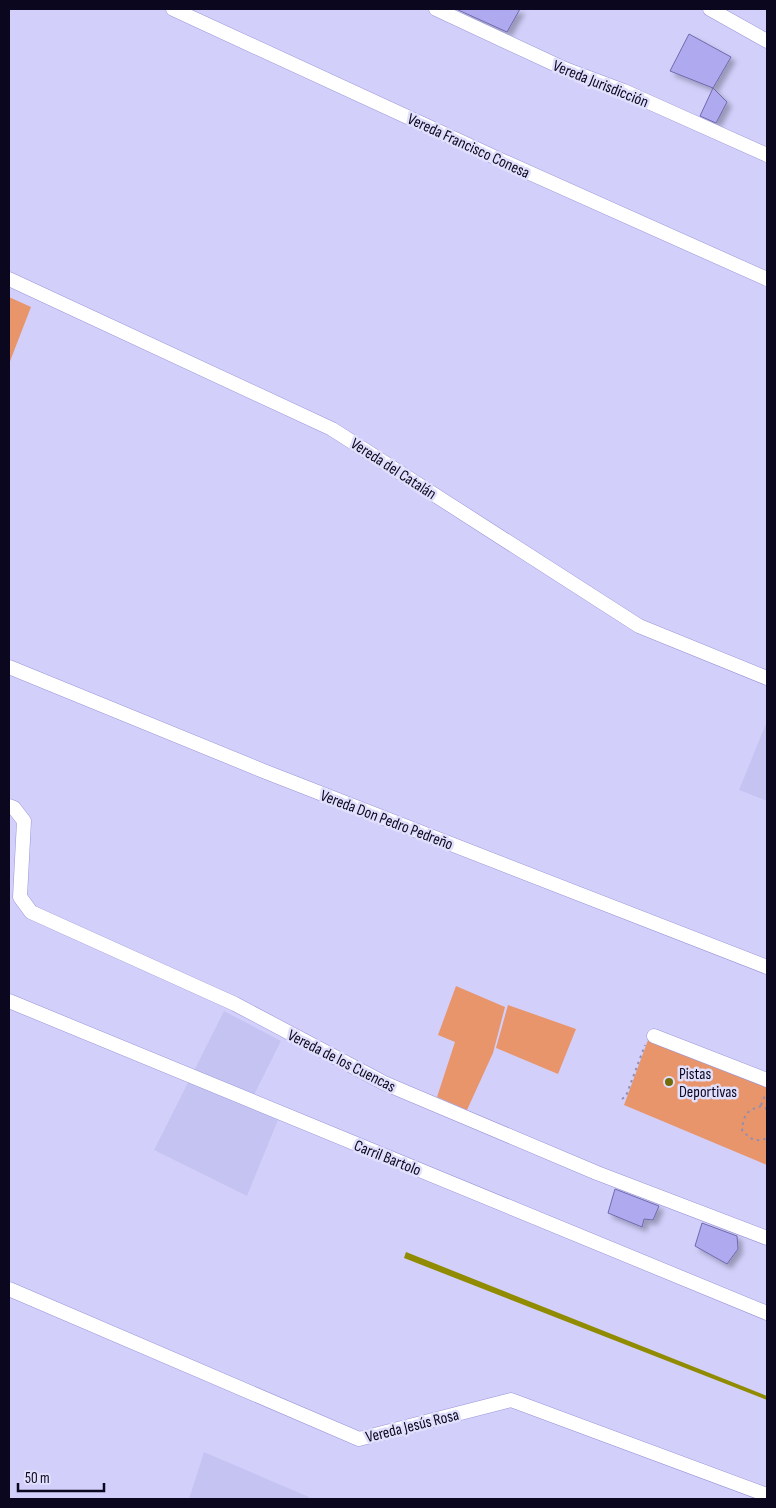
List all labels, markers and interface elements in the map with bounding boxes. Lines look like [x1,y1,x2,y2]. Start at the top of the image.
street label: Vereda Jurisdicción [550,57,651,112]
street label: Vereda Francisco Conesa [404,110,533,183]
street label: Vereda del Catalán [347,434,440,504]
street label: Vereda Don Pedro Pedreño [317,786,456,854]
street label: Vereda de los Cuencas [284,1026,399,1097]
place label: Pistas Deportivas [679,1065,737,1102]
marker: Pistas Deportivas [663,1076,675,1088]
street label: Carril Bartolo [351,1136,424,1180]
street label: Vereda Jesús Rosa [364,1406,461,1447]
scale bar [18,1460,104,1492]
text: 50 m [25,1469,50,1488]

